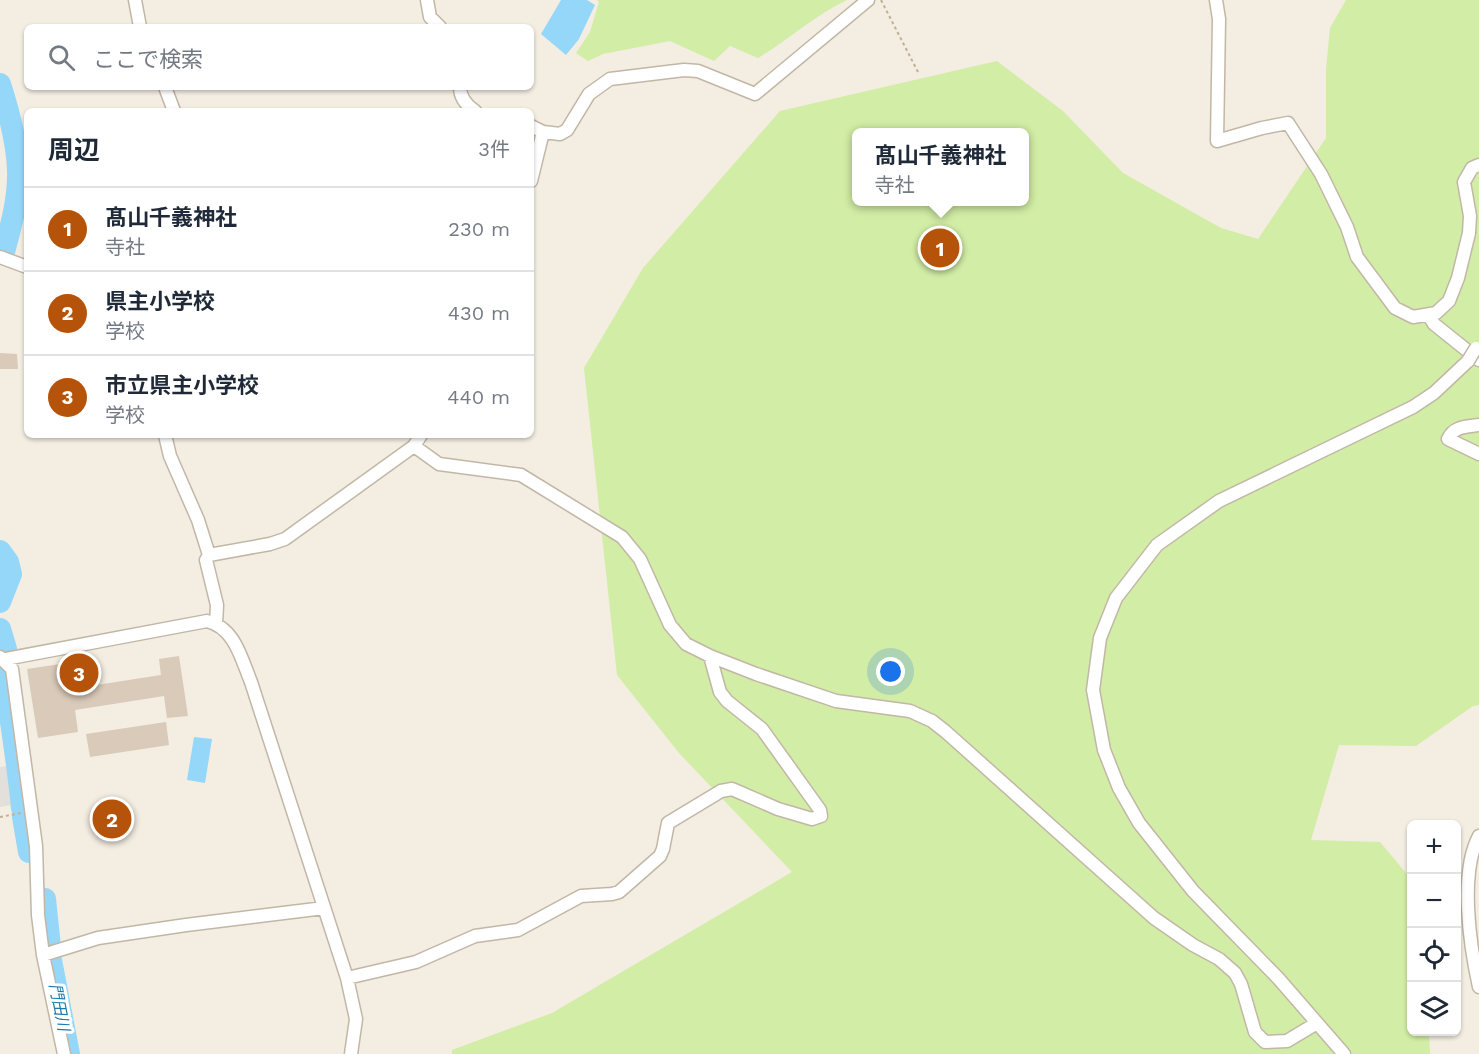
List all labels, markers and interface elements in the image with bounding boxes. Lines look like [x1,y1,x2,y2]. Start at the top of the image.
search box [24,24,534,90]
icon: search [45,41,78,74]
text: ここで検索 [93,47,203,72]
popup [852,128,1029,206]
text: 周辺 [48,135,100,165]
text: 3件 [478,137,510,161]
text: 髙山千義神社 [874,143,1007,168]
text: 寺社 [874,173,914,197]
text: 髙山千義神社 [105,205,237,230]
text: 1 [63,217,72,241]
text: 230 m [448,217,510,241]
pin: 1 [920,226,960,270]
text: 寺社 [105,235,145,259]
text: 県主小学校 [105,289,215,314]
text: 2 [62,301,73,325]
text: 430 m [448,301,510,325]
text: 学校 [105,319,145,343]
text: 市立県主小学校 [105,373,259,398]
text: 3 [62,385,73,409]
text: 440 m [447,385,510,409]
text: 学校 [105,403,145,427]
pin: 3 [60,650,98,696]
your location [876,657,905,686]
pin: 2 [92,796,132,842]
map controls [1407,820,1461,1036]
button: + [1407,820,1461,874]
button: − [1407,874,1461,928]
button: locate [1407,928,1461,982]
water label: 門田川 [46,982,74,1034]
button: layers [1407,982,1461,1036]

